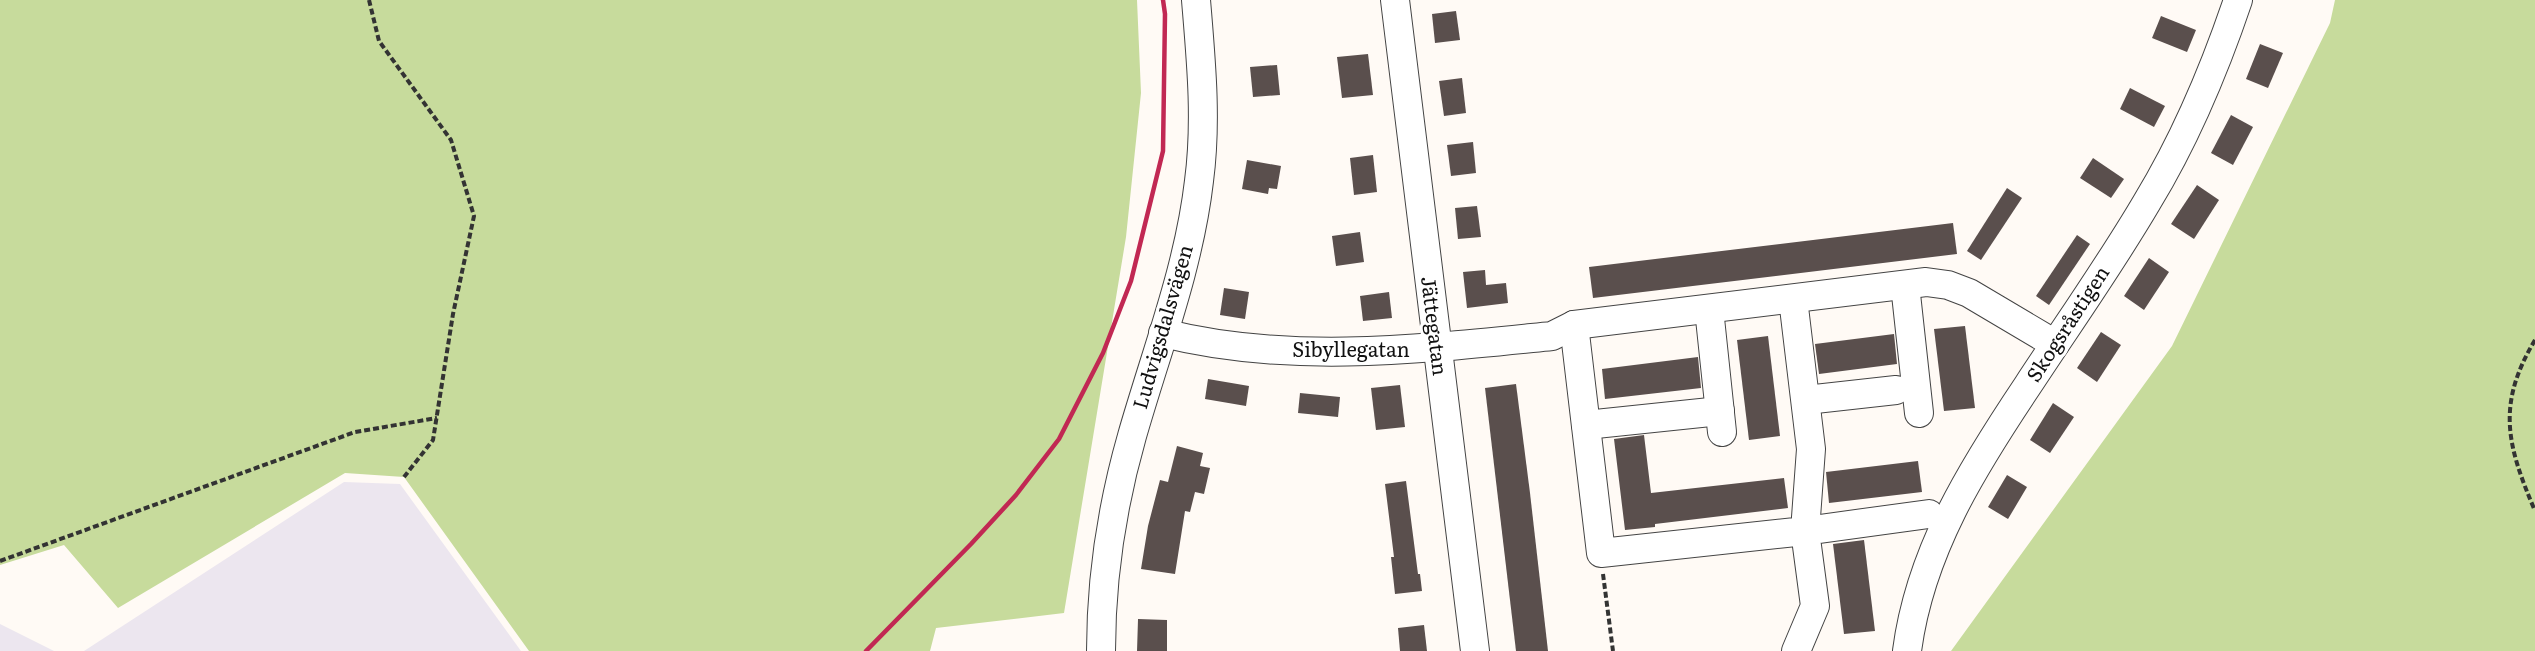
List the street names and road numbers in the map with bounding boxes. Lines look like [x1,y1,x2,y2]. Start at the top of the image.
street label: Ludvigsdalsvägen [1123,241,1199,412]
street label: Skogsråstigen [2017,259,2115,387]
street label: Jättegatan [1415,274,1457,377]
street label: Sibyllegatan [1292,333,1410,363]

